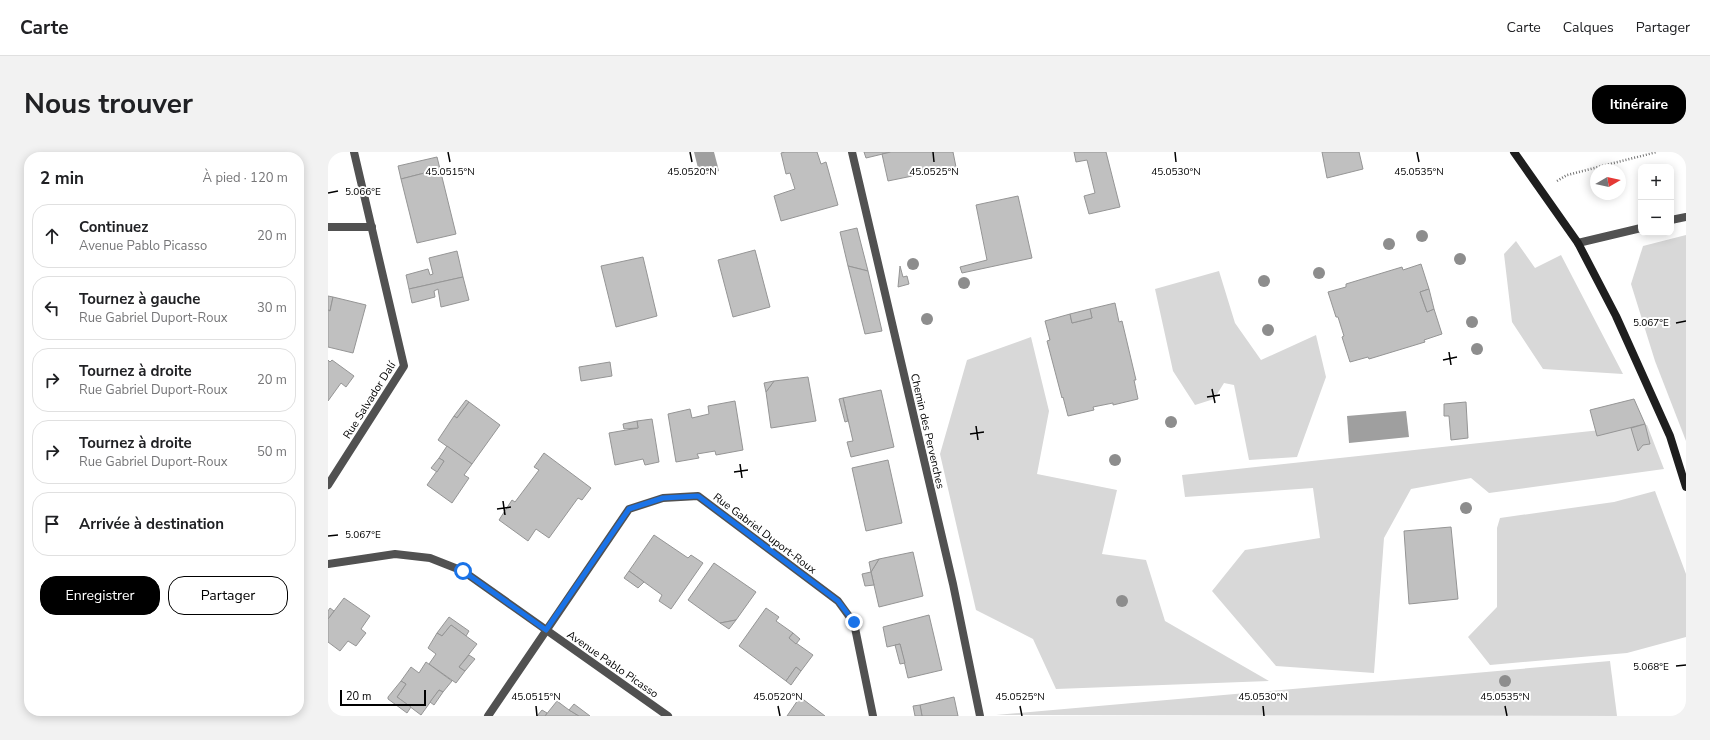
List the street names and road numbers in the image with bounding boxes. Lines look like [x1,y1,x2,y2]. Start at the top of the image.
street label: Rue Salvador Dalí [340,358,400,442]
street label: Chemin des Pervenches [907,372,948,490]
street label: Rue Gabriel Duport-Roux [710,490,820,577]
street label: Avenue Pablo Picasso [564,627,661,702]

